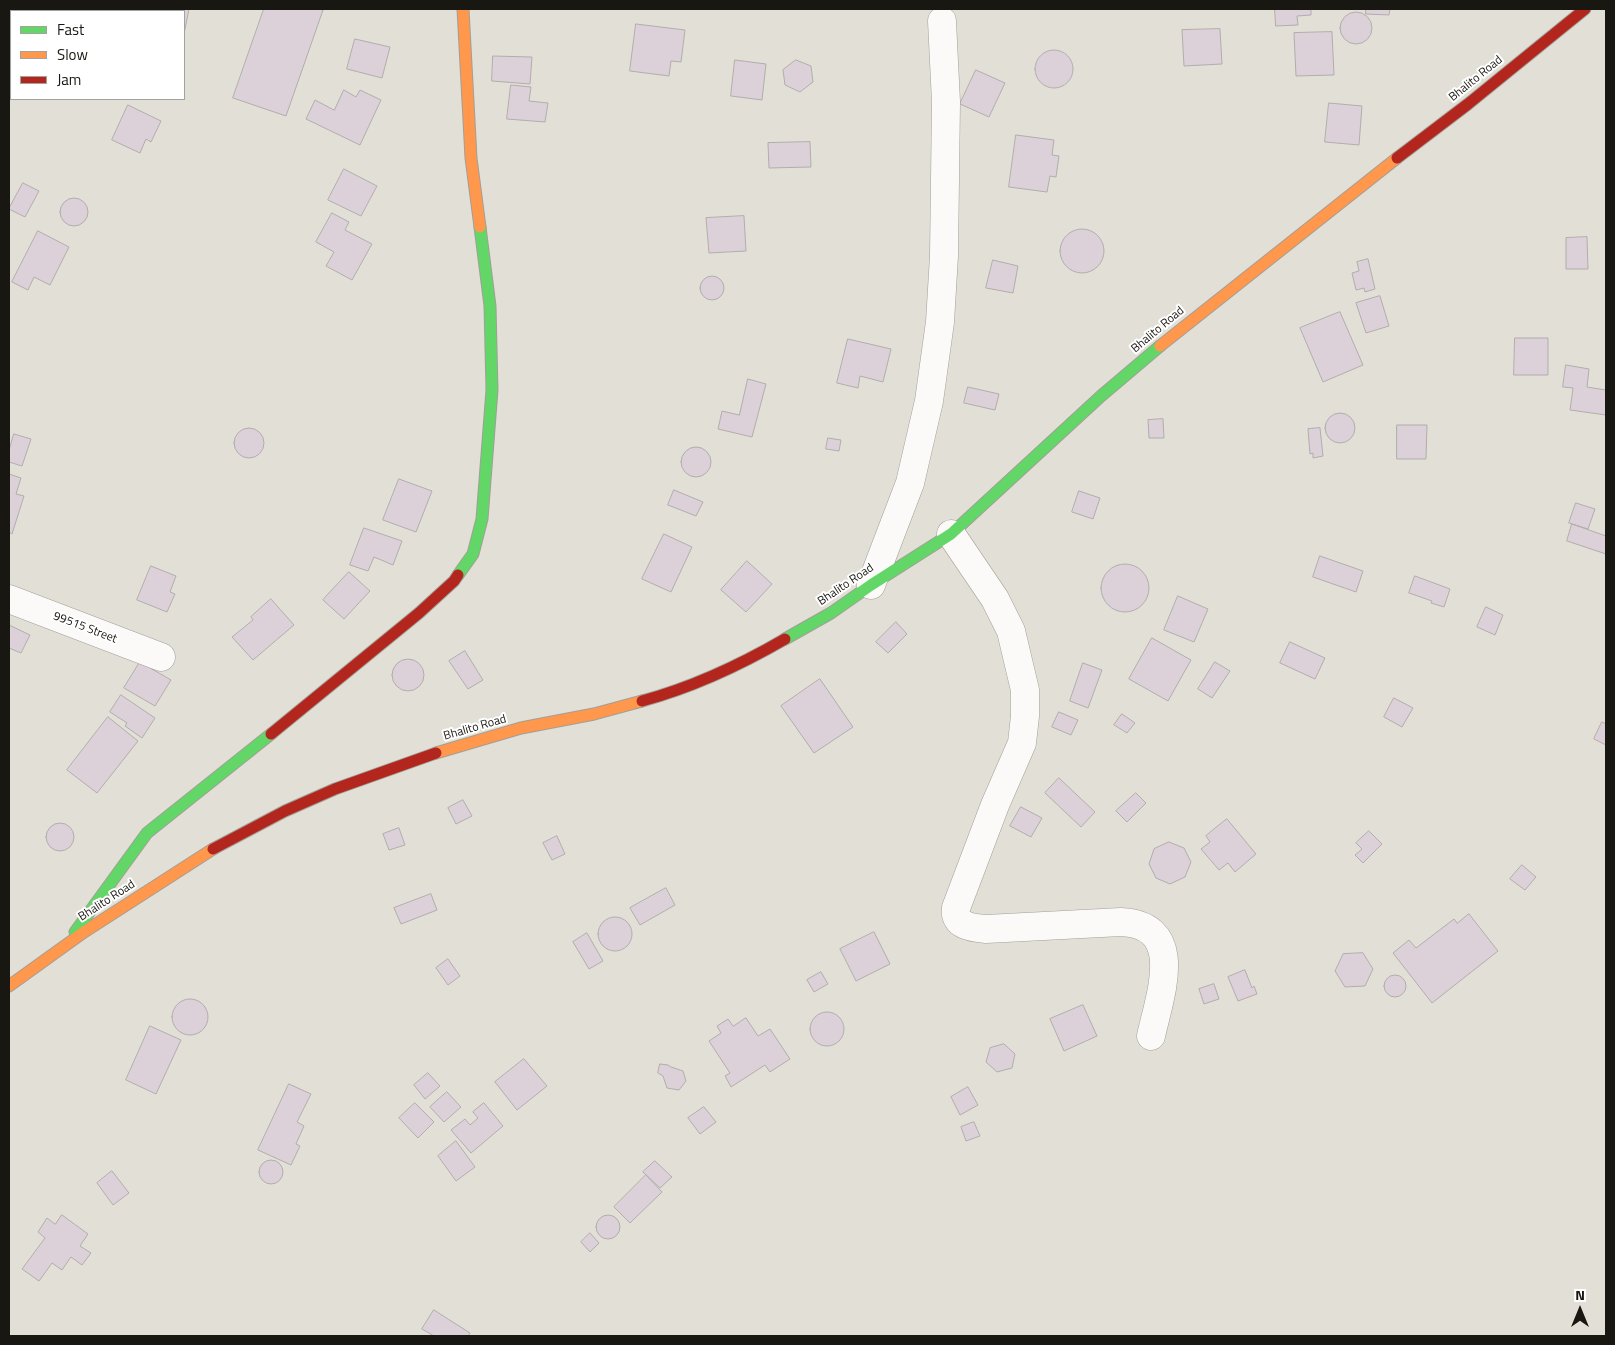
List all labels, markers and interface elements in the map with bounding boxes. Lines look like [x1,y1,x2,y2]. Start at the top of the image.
legend [10,10,185,100]
text: Fast [57,18,84,41]
text: Slow [57,43,88,66]
street label: Bhalito Road [1446,53,1506,105]
text: Jam [57,68,81,91]
street label: Bhalito Road [1129,304,1187,356]
street label: Bhalito Road [815,561,877,609]
street label: 99515 Street [51,609,119,647]
street label: Bhalito Road [442,712,508,744]
street label: Bhalito Road [76,877,138,925]
text: N [1575,1284,1585,1305]
north arrow [1555,1285,1605,1335]

